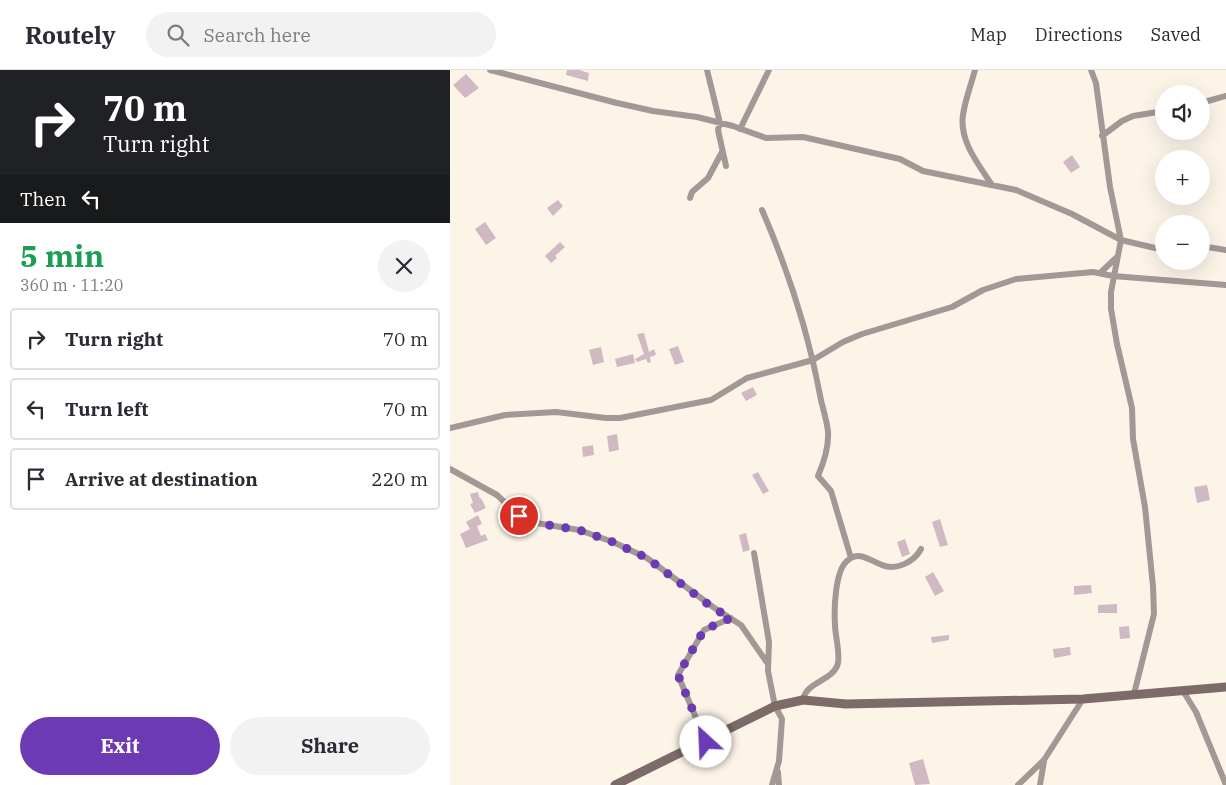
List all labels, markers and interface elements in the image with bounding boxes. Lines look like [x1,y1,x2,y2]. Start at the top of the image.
search box [146,12,496,57]
text: Routely [25,19,116,51]
icon: search [164,21,192,49]
text: Search here [204,23,311,47]
text: Map [970,23,1007,46]
text: Directions [1035,23,1123,46]
text: Saved [1151,23,1201,46]
text: 70 m [103,85,187,131]
map controls [1155,85,1210,270]
button: sound [1155,85,1210,140]
icon: right [20,90,85,155]
text: Turn right [103,129,210,158]
button: + [1155,150,1210,205]
icon: left [77,185,105,213]
text: Then [20,187,67,211]
button: − [1155,215,1210,270]
text: 5 min [20,236,104,275]
button: close [378,240,430,292]
text: 360 m · 11:20 [20,275,123,295]
icon: right [22,325,50,353]
text: Turn right [65,327,163,351]
text: 70 m [383,327,428,351]
icon: left [22,395,50,423]
text: Turn left [65,397,148,421]
text: 70 m [383,397,428,421]
icon: arrive [22,465,50,493]
text: Arrive at destination [65,467,258,491]
text: 220 m [371,467,428,491]
pin [498,495,540,537]
icon: arrive [505,502,533,530]
position arrow [679,715,731,767]
button: Exit [20,717,220,775]
button: Share [230,717,430,775]

